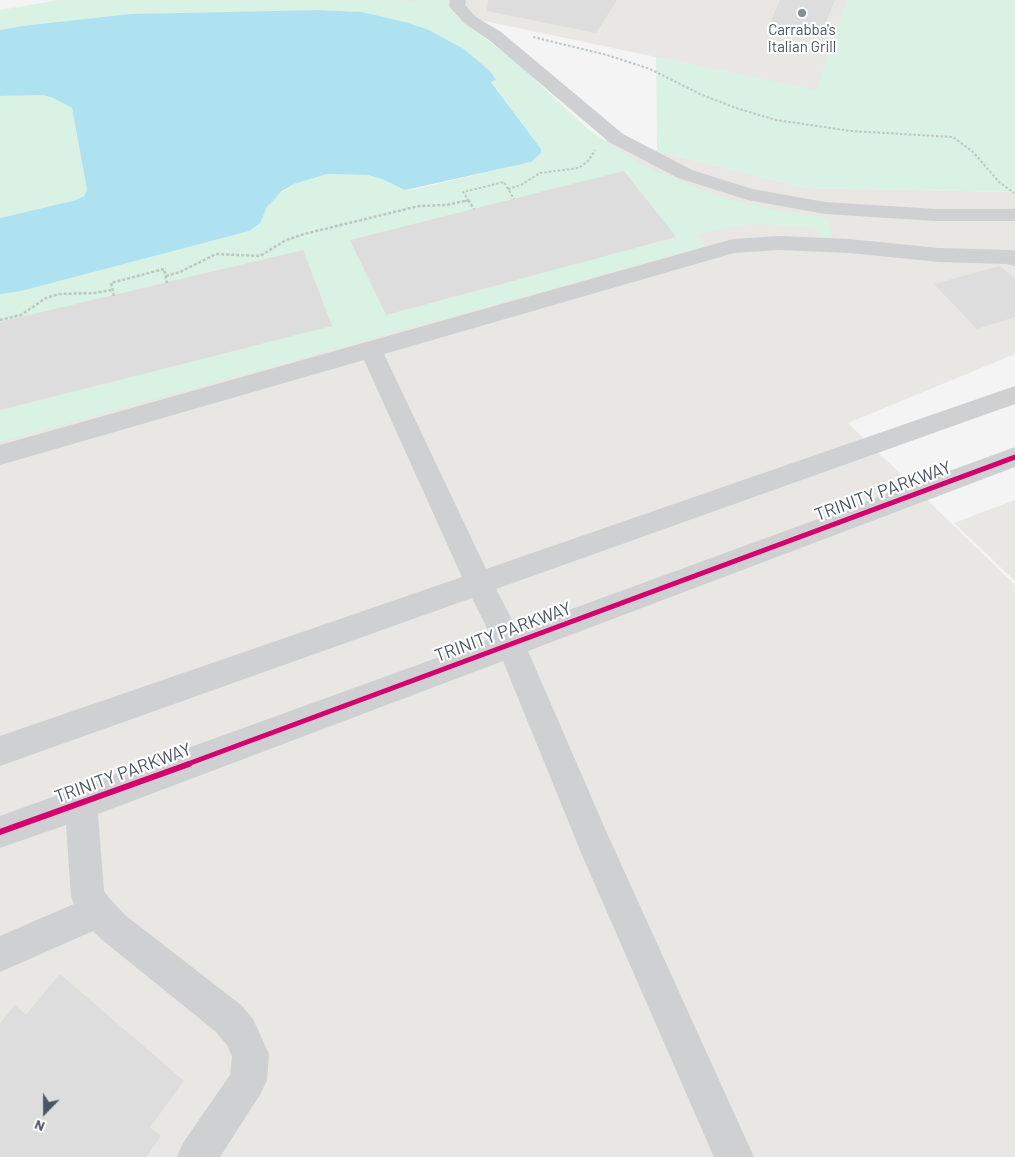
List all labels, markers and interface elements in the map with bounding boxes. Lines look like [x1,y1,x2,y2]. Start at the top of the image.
marker: Carrabba's Italian Grill [796,7,808,19]
place label: Carrabba's Italian Grill [768,21,836,56]
street label: TRINITY PARKWAY [812,456,954,526]
street label: TRINITY PARKWAY [432,597,574,667]
street label: TRINITY PARKWAY [52,738,194,808]
north arrow [20,1087,70,1137]
text: N [32,1117,47,1136]

